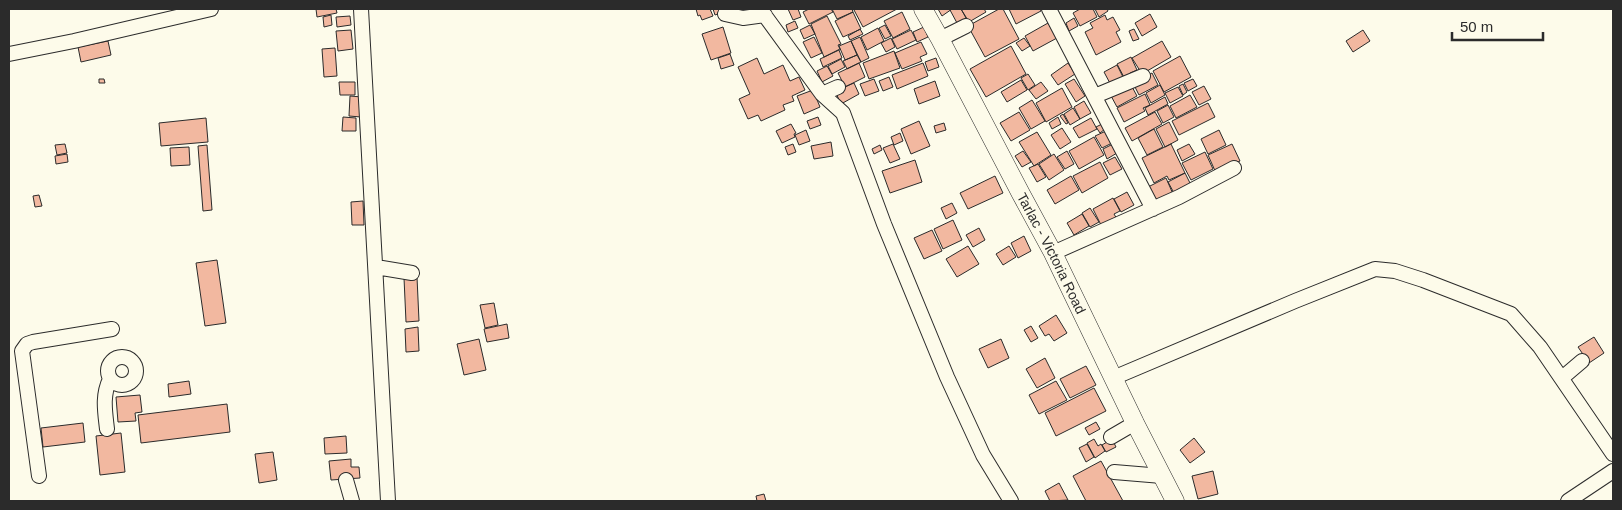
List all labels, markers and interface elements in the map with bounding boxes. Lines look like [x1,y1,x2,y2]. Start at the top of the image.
scale bar [1452,10,1543,42]
text: 50 m [1460,18,1493,35]
street label: Tarlac - Victoria Road [1014,190,1089,316]

